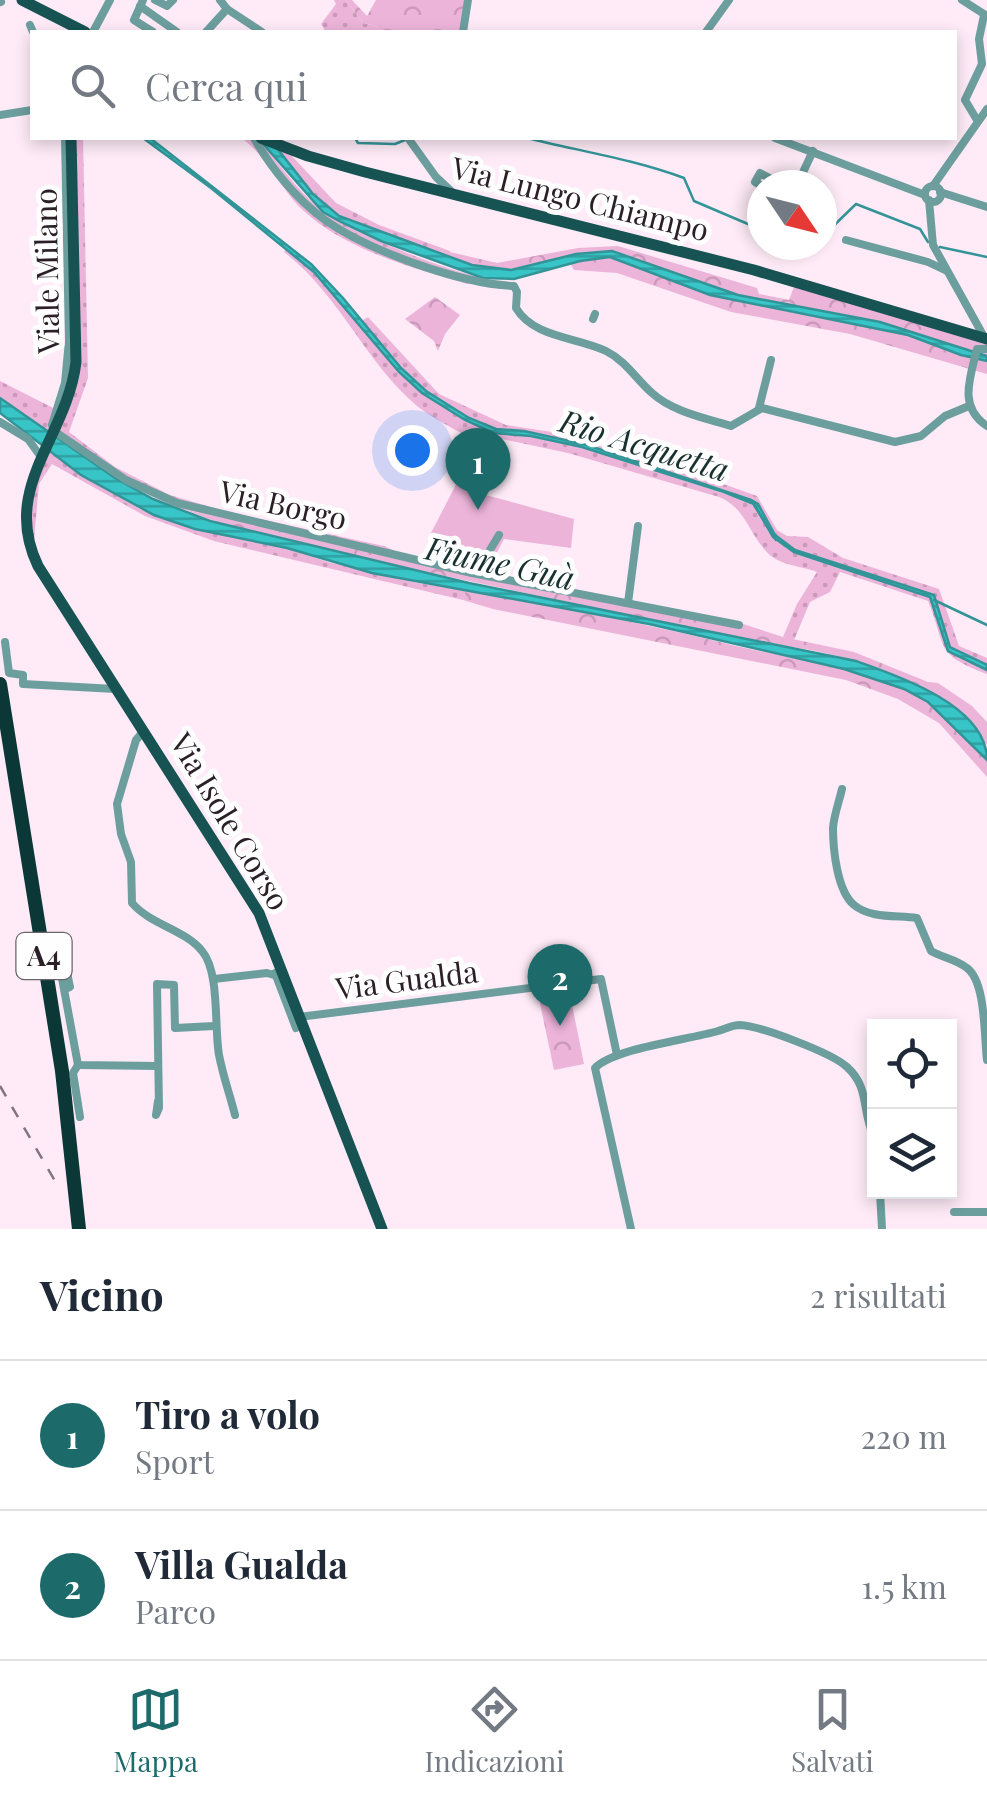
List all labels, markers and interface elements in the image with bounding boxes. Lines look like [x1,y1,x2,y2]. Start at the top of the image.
search box [30,30,957,140]
icon: search [65,58,120,113]
text: Cerca qui [145,60,308,111]
street label: Via Lungo Chiampo [447,147,713,249]
north arrow [747,170,837,260]
street label: Viale Milano [25,188,67,355]
water label: Rio Acquetta [553,397,735,490]
your location [387,425,438,476]
pin: 1 [446,428,510,510]
street label: Via Borgo [215,470,351,538]
water label: Fiume Guà [420,524,579,598]
street label: Via Isole Corso [162,724,299,917]
road number: A4 [17,933,72,979]
pin: 2 [528,944,592,1026]
street label: Via Gualda [332,950,480,1008]
map controls [867,1019,957,1199]
button: locate [867,1019,957,1109]
button: layers [867,1109,957,1199]
text: Vicino [40,1266,164,1322]
text: 2 risultati [810,1273,947,1316]
text: Tiro a volo [135,1388,320,1439]
text: 1 [66,1414,79,1457]
text: 220 m [861,1414,947,1457]
text: Sport [135,1439,214,1482]
text: Villa Gualda [135,1538,348,1589]
text: 2 [64,1564,81,1607]
text: 1.5 km [861,1564,947,1607]
text: Parco [135,1589,216,1632]
tab: Mappa [113,1682,198,1779]
tab: Indicazioni [424,1682,565,1779]
tab: Salvati [791,1682,874,1779]

